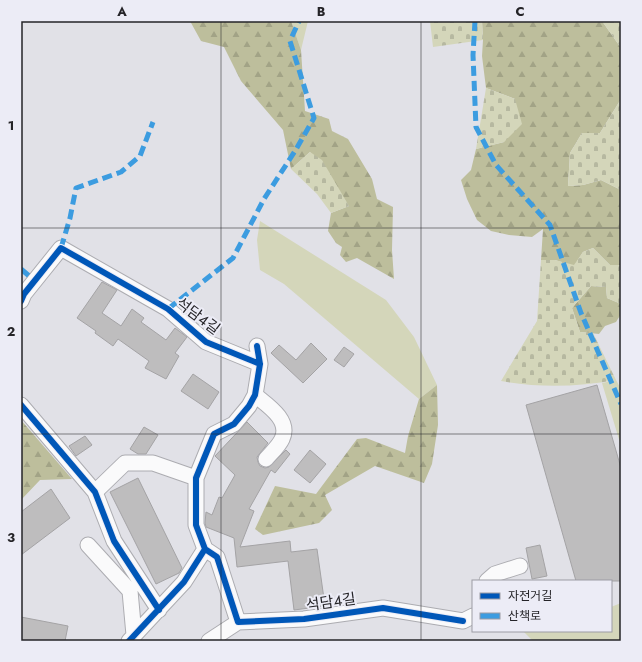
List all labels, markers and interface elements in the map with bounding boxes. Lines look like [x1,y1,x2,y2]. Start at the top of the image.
text: A [116,2,127,21]
text: B [317,2,326,21]
text: C [515,2,525,21]
text: 1 [8,116,14,135]
street label: 석담4길 [171,292,225,340]
text: 2 [7,322,15,341]
text: 3 [7,528,15,547]
legend [472,580,612,632]
text: 자전거길 [508,587,552,605]
street label: 석담4길 [305,588,357,616]
text: 산책로 [508,607,541,625]

